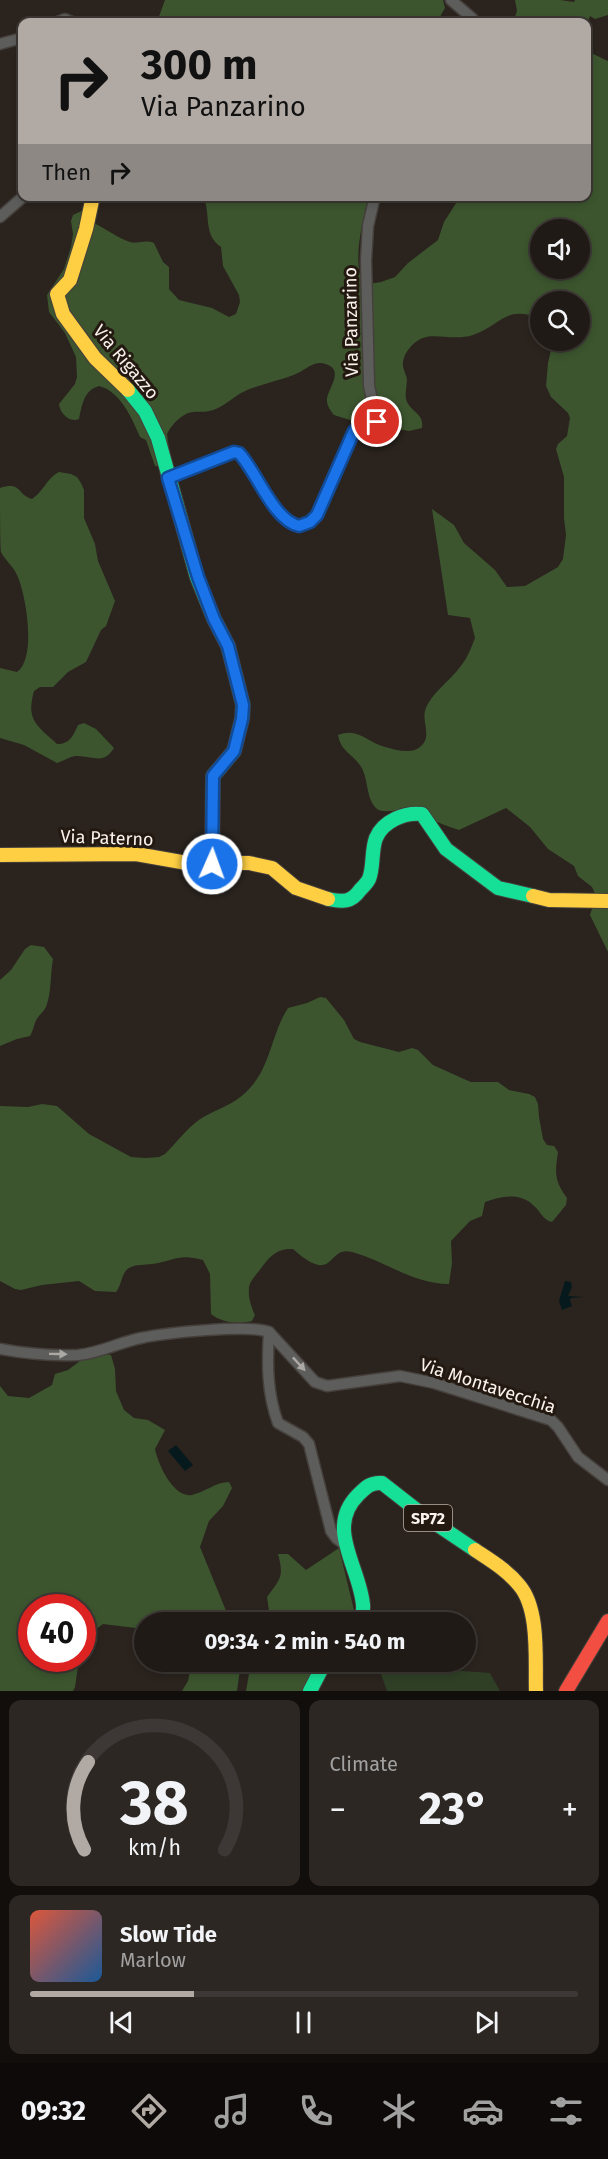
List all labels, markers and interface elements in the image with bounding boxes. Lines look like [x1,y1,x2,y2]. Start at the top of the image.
text: 300 m [141,40,257,90]
icon: right [42,42,120,120]
text: Via Panzarino [141,91,306,123]
icon: right [103,156,136,189]
text: Then [42,159,91,186]
map controls [530,219,590,351]
button: sound [530,219,590,279]
street label: Via Panzarino [339,267,363,377]
button: search [530,291,590,351]
street label: Via Rigazzo [88,320,164,404]
pin [351,396,402,447]
icon: arrive [360,405,393,438]
street label: Via Paterno [60,825,154,851]
position arrow [180,832,244,896]
one-way arrow [49,1349,68,1359]
street label: Via Montavecchia [417,1354,559,1418]
one-way arrow [292,1356,305,1371]
road number: SP72 [404,1505,452,1531]
speed limit sign: 40 [18,1594,96,1672]
text: 09:34 · 2 min · 540 m [205,1628,405,1655]
text: Climate [330,1752,398,1776]
text: 38 [119,1766,189,1841]
text: 23° [419,1782,489,1836]
text: − [330,1790,346,1830]
text: + [562,1790,578,1830]
text: km/h [128,1835,181,1861]
text: Slow Tide [120,1921,217,1948]
text: Marlow [120,1948,186,1972]
icon: previous [105,2006,138,2039]
icon: pause [287,2006,320,2039]
icon: next [470,2006,503,2039]
icon: directions [128,2090,170,2132]
icon: music [211,2090,253,2132]
icon: phone [295,2090,337,2132]
icon: climate [378,2090,420,2132]
icon: car [462,2090,504,2132]
icon: filters [545,2090,587,2132]
text: 09:32 [21,2095,86,2127]

